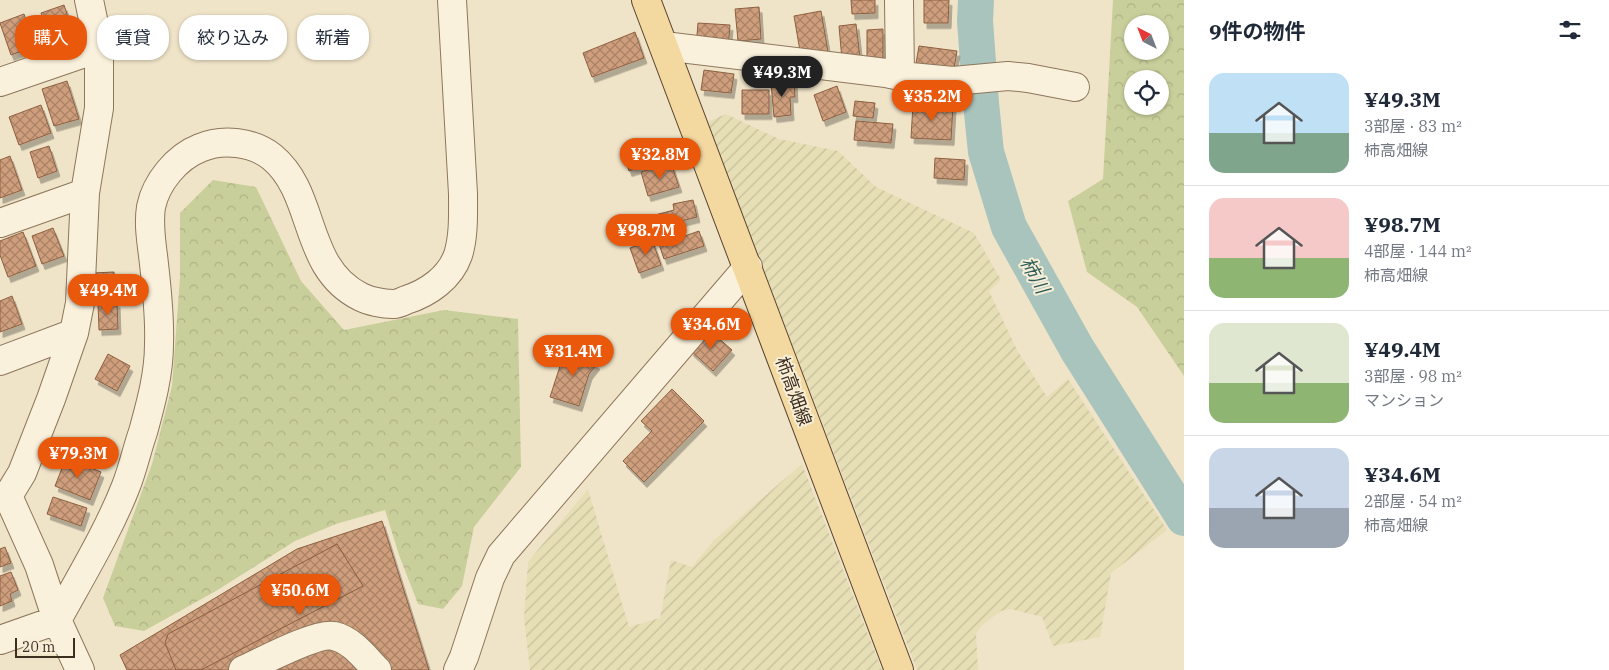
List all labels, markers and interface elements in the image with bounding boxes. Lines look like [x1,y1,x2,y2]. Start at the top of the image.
chip: 購入 [15,15,87,60]
chip: 賃貸 [97,15,169,60]
chip: 絞り込み [179,15,287,60]
chip: 新着 [297,15,369,60]
north arrow [1124,15,1169,60]
map controls [1124,15,1169,115]
icon: filters [1556,16,1584,44]
text: 9件の物件 [1209,17,1306,45]
pin: ¥49.3M [741,56,823,98]
text: ¥49.3M [753,62,811,82]
button: locate [1124,70,1169,115]
pin: ¥35.2M [891,80,973,122]
text: ¥49.3M [1364,85,1441,113]
text: ¥35.2M [903,86,961,106]
icon: home [1249,93,1309,153]
text: 3部屋 · 83 m² [1364,116,1462,136]
pin: ¥32.8M [619,138,701,180]
text: 柿高畑線 [1364,140,1428,160]
text: ¥32.8M [631,144,689,164]
text: ¥98.7M [1364,210,1441,238]
pin: ¥98.7M [605,214,687,256]
icon: home [1249,218,1309,278]
text: ¥98.7M [617,220,675,240]
text: 4部屋 · 144 m² [1364,241,1472,261]
water label: 柿川 [1015,253,1056,299]
text: 柿高畑線 [1364,265,1428,285]
pin: ¥49.4M [67,274,149,316]
text: ¥49.4M [79,280,137,300]
pin: ¥34.6M [670,308,752,350]
text: ¥34.6M [682,314,740,334]
pin: ¥31.4M [532,334,614,377]
text: ¥49.4M [1364,335,1441,363]
text: ¥31.4M [544,341,602,361]
icon: home [1249,343,1309,403]
street label: 柿高畑線 [771,353,817,429]
text: 3部屋 · 98 m² [1364,366,1462,386]
text: マンション [1364,390,1444,410]
pin: ¥79.3M [37,436,119,479]
text: ¥79.3M [49,443,107,463]
text: ¥34.6M [1364,460,1441,488]
icon: home [1249,468,1309,528]
text: 2部屋 · 54 m² [1364,491,1462,511]
text: 柿高畑線 [1364,515,1428,535]
pin: ¥50.6M [259,574,341,616]
text: ¥50.6M [271,580,329,600]
scale bar [15,635,75,658]
text: 20 m [22,638,55,656]

